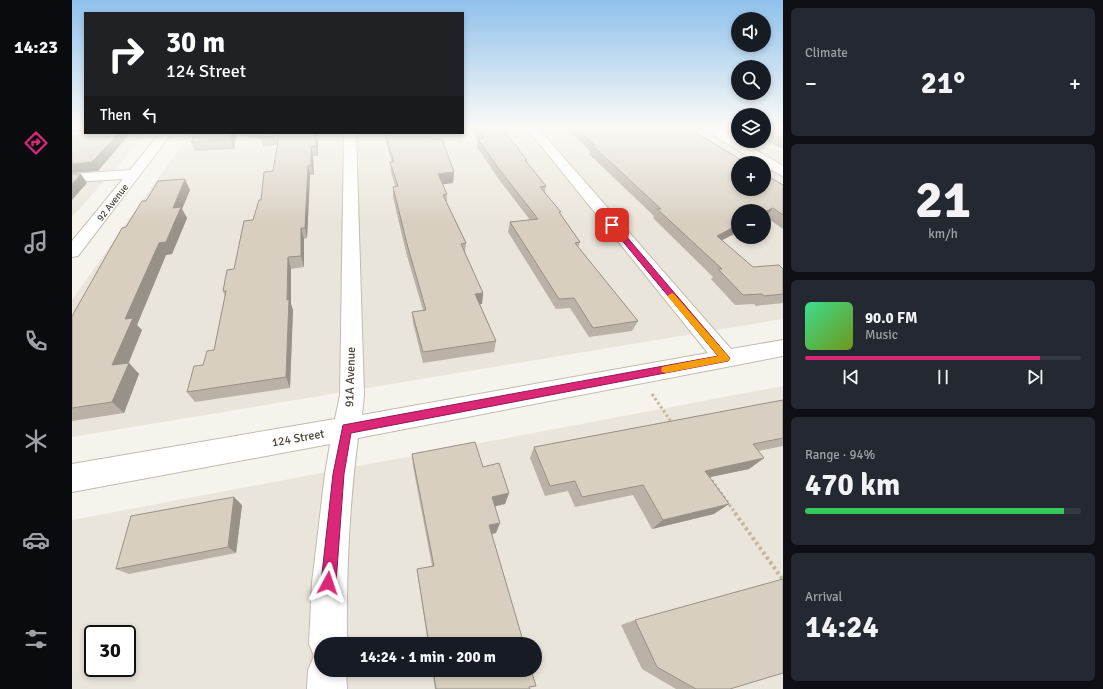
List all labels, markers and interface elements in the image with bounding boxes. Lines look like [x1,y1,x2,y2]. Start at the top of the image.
map controls [731,12,771,244]
button: sound [731,12,771,52]
text: 30 m [166,26,225,60]
icon: right [100,28,152,80]
text: 14:23 [14,36,58,58]
text: Climate [805,45,848,61]
text: 124 Street [166,60,246,82]
button: search [731,60,771,100]
text: 21° [921,65,965,102]
text: − [805,70,817,97]
text: + [1069,70,1081,97]
icon: left [139,104,161,126]
text: Then [100,106,131,124]
button: layers [731,108,771,148]
icon: directions [22,129,50,157]
button: + [731,156,771,196]
text: 21 [915,168,971,232]
street label: 92 Avenue [94,181,131,224]
button: − [731,204,771,244]
pin [595,208,629,242]
icon: arrive [601,214,623,236]
text: km/h [928,226,958,242]
icon: music [22,228,50,256]
text: 90.0 FM [865,309,917,327]
icon: phone [22,327,50,355]
text: Music [865,327,898,343]
street label: 91A Avenue [342,347,359,408]
icon: previous [840,366,862,388]
icon: pause [932,366,954,388]
icon: next [1024,366,1046,388]
street label: 124 Street [271,426,326,451]
icon: climate [22,427,50,455]
text: Range · 94% [805,447,875,463]
text: 470 km [805,467,900,504]
icon: car [22,526,50,554]
position arrow [307,562,349,604]
text: Arrival [805,589,842,605]
text: 14:24 [805,609,879,646]
icon: filters [22,625,50,653]
speed limit sign: 30 [84,625,136,677]
text: 14:24 · 1 min · 200 m [360,648,496,666]

